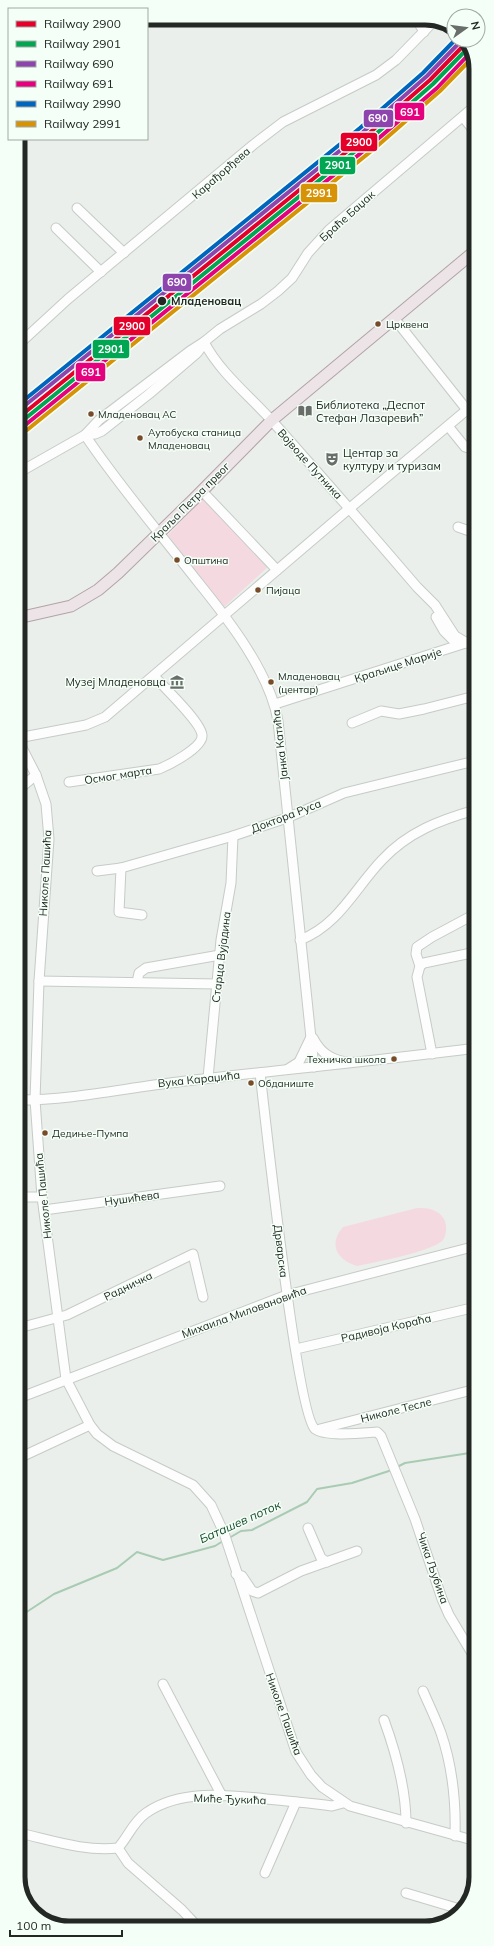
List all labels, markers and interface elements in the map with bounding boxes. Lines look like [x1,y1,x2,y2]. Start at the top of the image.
legend [8,8,148,140]
north arrow [446,8,486,48]
text: Railway 2900 [44,16,121,31]
text: N [468,20,484,31]
text: Railway 2901 [44,36,121,51]
text: Railway 690 [44,56,114,71]
text: Railway 691 [44,76,114,91]
text: Railway 2990 [44,96,121,111]
line badge: 691 [394,102,425,121]
text: 691 [400,105,420,119]
line badge: 690 [363,109,394,128]
text: 690 [368,111,388,125]
text: Railway 2991 [44,116,121,131]
line badge: 2900 [340,132,378,152]
text: 2900 [346,135,373,149]
street label: Карађорђева [189,144,253,202]
line badge: 2901 [319,156,356,175]
text: 2901 [325,158,352,172]
line badge: 2991 [300,183,338,203]
text: 2991 [306,186,333,200]
street label: Браће Баџак [316,187,378,245]
line badge: 690 [162,273,192,292]
text: 690 [167,275,187,289]
place label: Младеновац [171,294,241,308]
marker: Младеновац [156,295,168,307]
line badge: 2900 [113,316,151,336]
place label: Црквена [386,318,429,331]
text: 2900 [119,319,146,333]
marker: Црквена [373,319,383,329]
line badge: 2901 [92,339,130,359]
text: 2901 [98,342,125,356]
line badge: 691 [75,362,106,382]
text: 691 [81,365,101,379]
place label: Библиотека „Деспот Стефан Лазаревић” [316,398,425,425]
library icon: Библиотека „Деспот Стефан Лазаревић” [297,403,313,419]
place label: Младеновац АС [98,408,176,421]
marker: Младеновац АС [86,409,96,419]
place label: Аутобуска станица Младеновац [148,426,241,452]
street label: Војводе Путника [275,426,345,502]
marker: Аутобуска станица Младеновац [135,433,145,443]
place label: Центар за културу и туризам [343,446,441,473]
theatre icon: Центар за културу и туризам [324,451,340,467]
street label: Краља Петра првог [147,459,233,545]
place label: Општина [184,554,228,567]
marker: Општина [172,555,182,565]
place label: Пијаца [266,584,300,597]
marker: Пијаца [253,585,263,595]
street label: Краљице Марије [353,644,443,686]
place label: Младеновац (центар) [278,670,340,696]
museum icon: Музеј Младеновца [169,674,185,690]
place label: Музеј Младеновца [65,675,166,689]
marker: Младеновац (центар) [266,677,276,687]
street label: Јанка Катића [269,709,291,781]
street label: Осмог марта [83,763,153,787]
street label: Доктора Руса [249,796,323,836]
street label: Николе Пашића [36,829,54,917]
street label: Старца Вујадина [208,911,234,1003]
place label: Техничка школа [307,1053,386,1066]
marker: Техничка школа [389,1054,399,1064]
street label: Вука Караџића [157,1068,241,1090]
place label: Обданиште [258,1077,314,1090]
marker: Обданиште [246,1078,256,1088]
place label: Дедиње-Пумпа [52,1127,128,1140]
marker: Дедиње-Пумпа [40,1128,50,1138]
street label: Николе Пашића [32,1152,54,1240]
street label: Нушићева [104,1187,160,1209]
street label: Дрварска [271,1224,291,1278]
street label: Радничка [101,1268,155,1304]
street label: Михаила Миловановића [180,1283,308,1341]
street label: Радивоја Кораћа [340,1311,432,1345]
street label: Николе Тесле [359,1394,433,1426]
water label: Баташев поток [197,1497,283,1546]
street label: Чика Љубина [414,1530,452,1606]
street label: Николе Пашића [263,1671,305,1757]
street label: Миће Ђукића [193,1791,267,1807]
scale bar [10,1912,122,1938]
text: 100 m [16,1918,51,1933]

